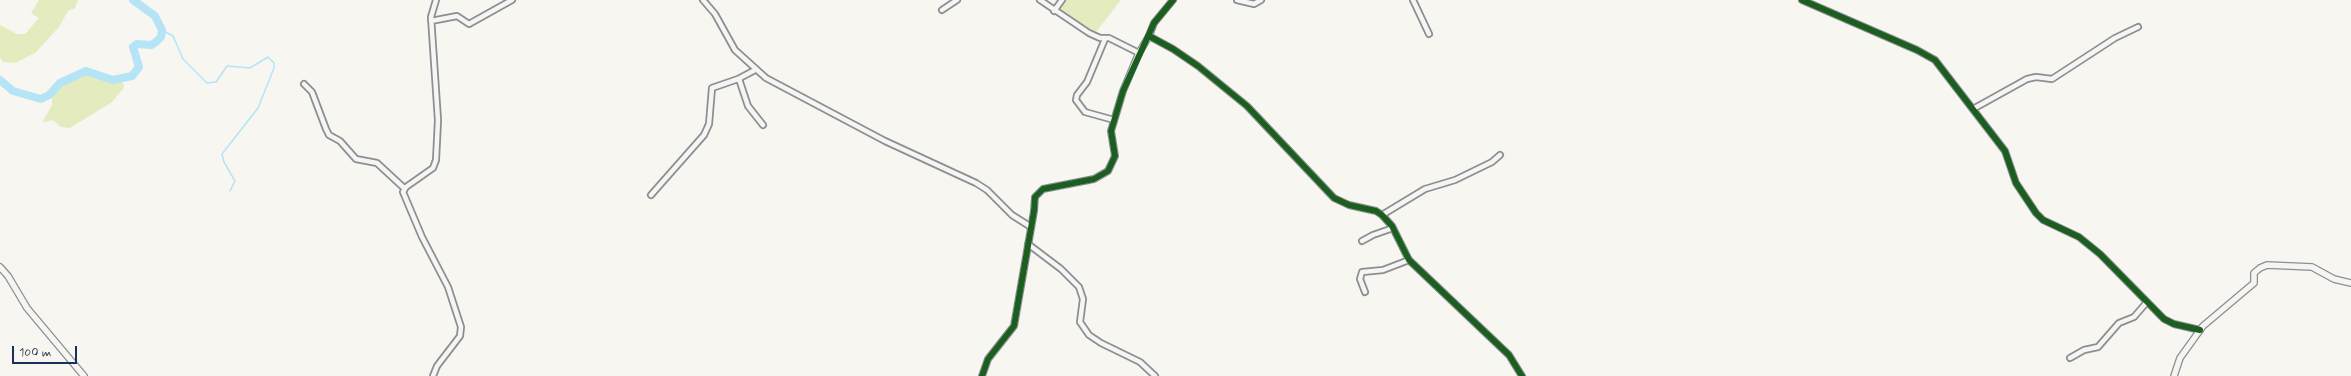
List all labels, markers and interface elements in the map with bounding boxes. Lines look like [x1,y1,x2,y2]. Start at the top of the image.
scale bar [14,338,79,364]
text: 100 m [19,345,51,361]

